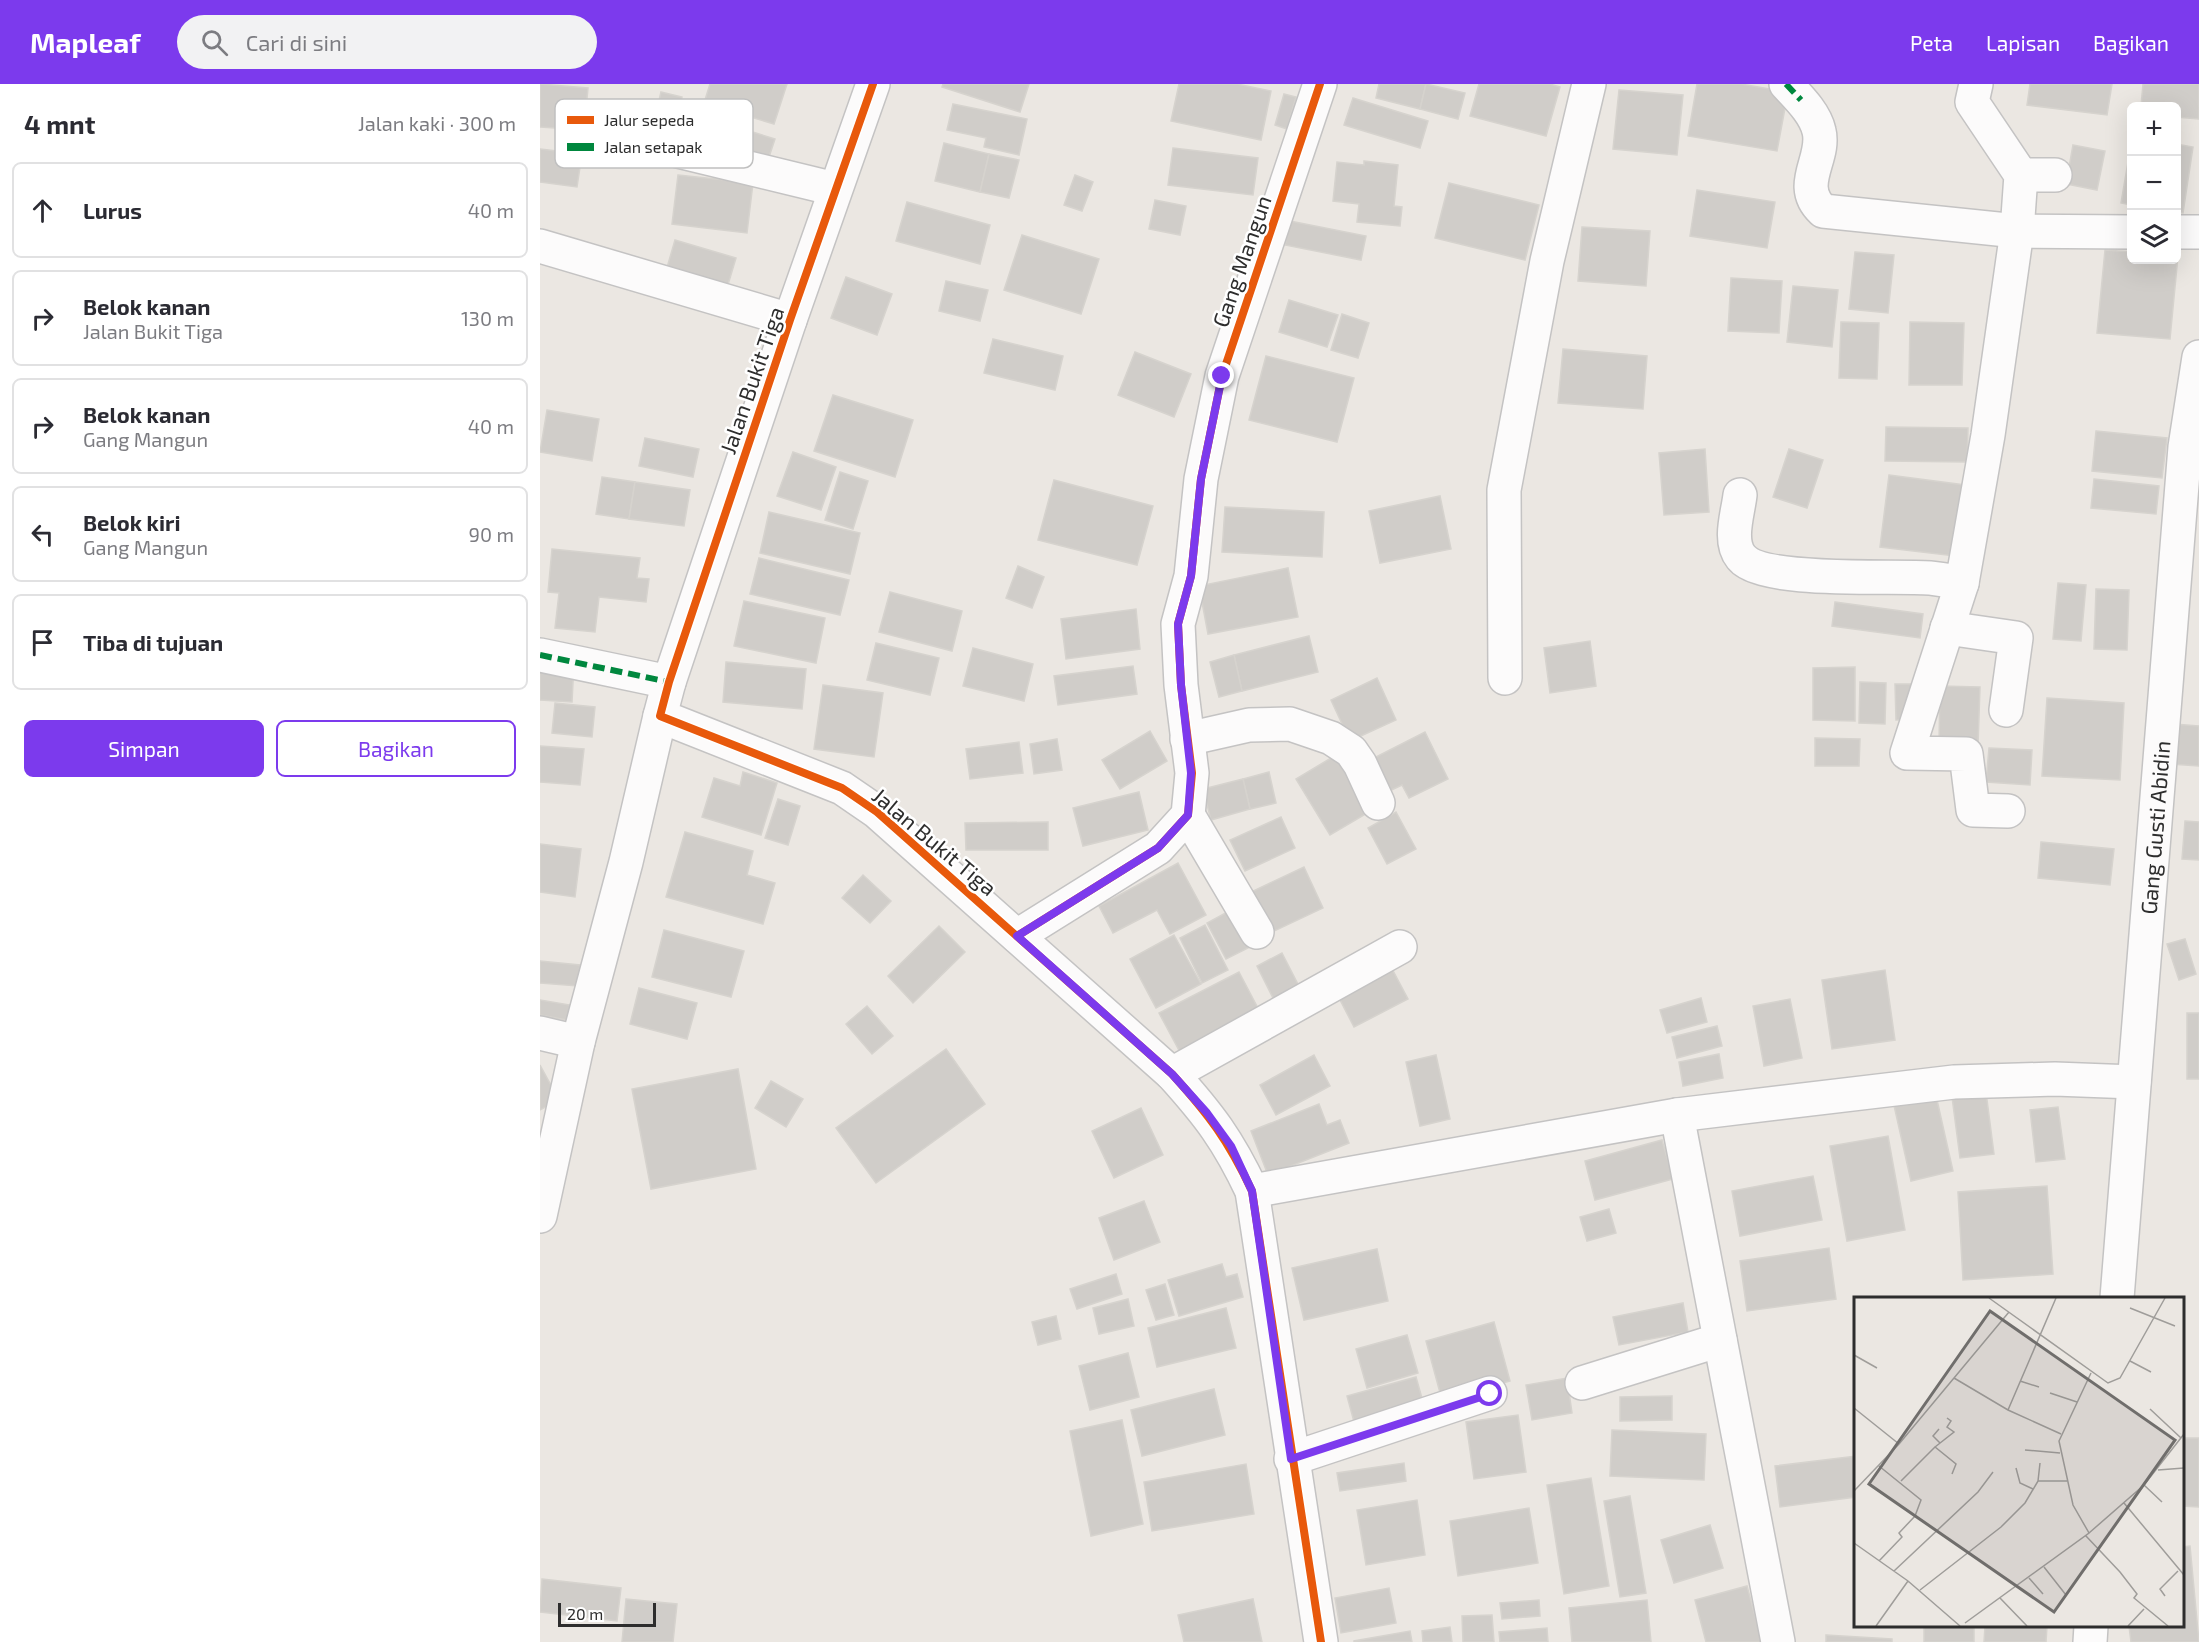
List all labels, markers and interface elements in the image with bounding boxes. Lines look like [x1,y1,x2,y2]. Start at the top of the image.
search box [177,15,597,69]
text: Mapleaf [30,25,141,59]
icon: search [198,26,231,59]
text: Cari di sini [246,29,347,55]
text: Peta [1910,30,1953,55]
text: Lapisan [1986,30,2060,55]
text: Bagikan [2093,30,2169,55]
legend [555,99,753,168]
map controls [2127,102,2181,264]
button: + [2127,102,2181,156]
text: 4 mnt [24,108,95,139]
text: Jalur sepeda [604,110,694,129]
text: Jalan kaki · 300 m [358,111,516,135]
text: Jalan setapak [604,137,702,156]
button: − [2127,156,2181,210]
street label: Gang Mangun [1206,192,1276,330]
icon: ahead [26,194,59,227]
text: Lurus [83,197,142,223]
text: 40 m [468,198,514,222]
button: layers [2127,210,2181,264]
text: Belok kanan [83,293,210,319]
icon: right [26,302,59,335]
street label: Jalan Bukit Tiga [714,303,788,457]
text: 130 m [461,306,514,330]
text: Jalan Bukit Tiga [83,319,223,343]
route end [1208,362,1234,388]
text: Belok kanan [83,401,210,427]
icon: right [26,410,59,443]
text: 40 m [468,414,514,438]
text: Gang Mangun [83,427,208,451]
text: Belok kiri [83,509,180,535]
icon: left [26,518,59,551]
text: 90 m [469,522,514,546]
text: Gang Mangun [83,535,208,559]
icon: arrive [26,626,59,659]
text: Tiba di tujuan [83,629,223,655]
button: Simpan [24,720,264,777]
button: Bagikan [276,720,516,777]
street label: Gang Gusti Abidin [2135,740,2174,915]
street label: Jalan Bukit Tiga [868,782,1002,900]
inset map [1854,1297,2184,1627]
route start [1476,1380,1502,1406]
scale bar [558,1600,656,1628]
text: 20 m [567,1604,603,1623]

